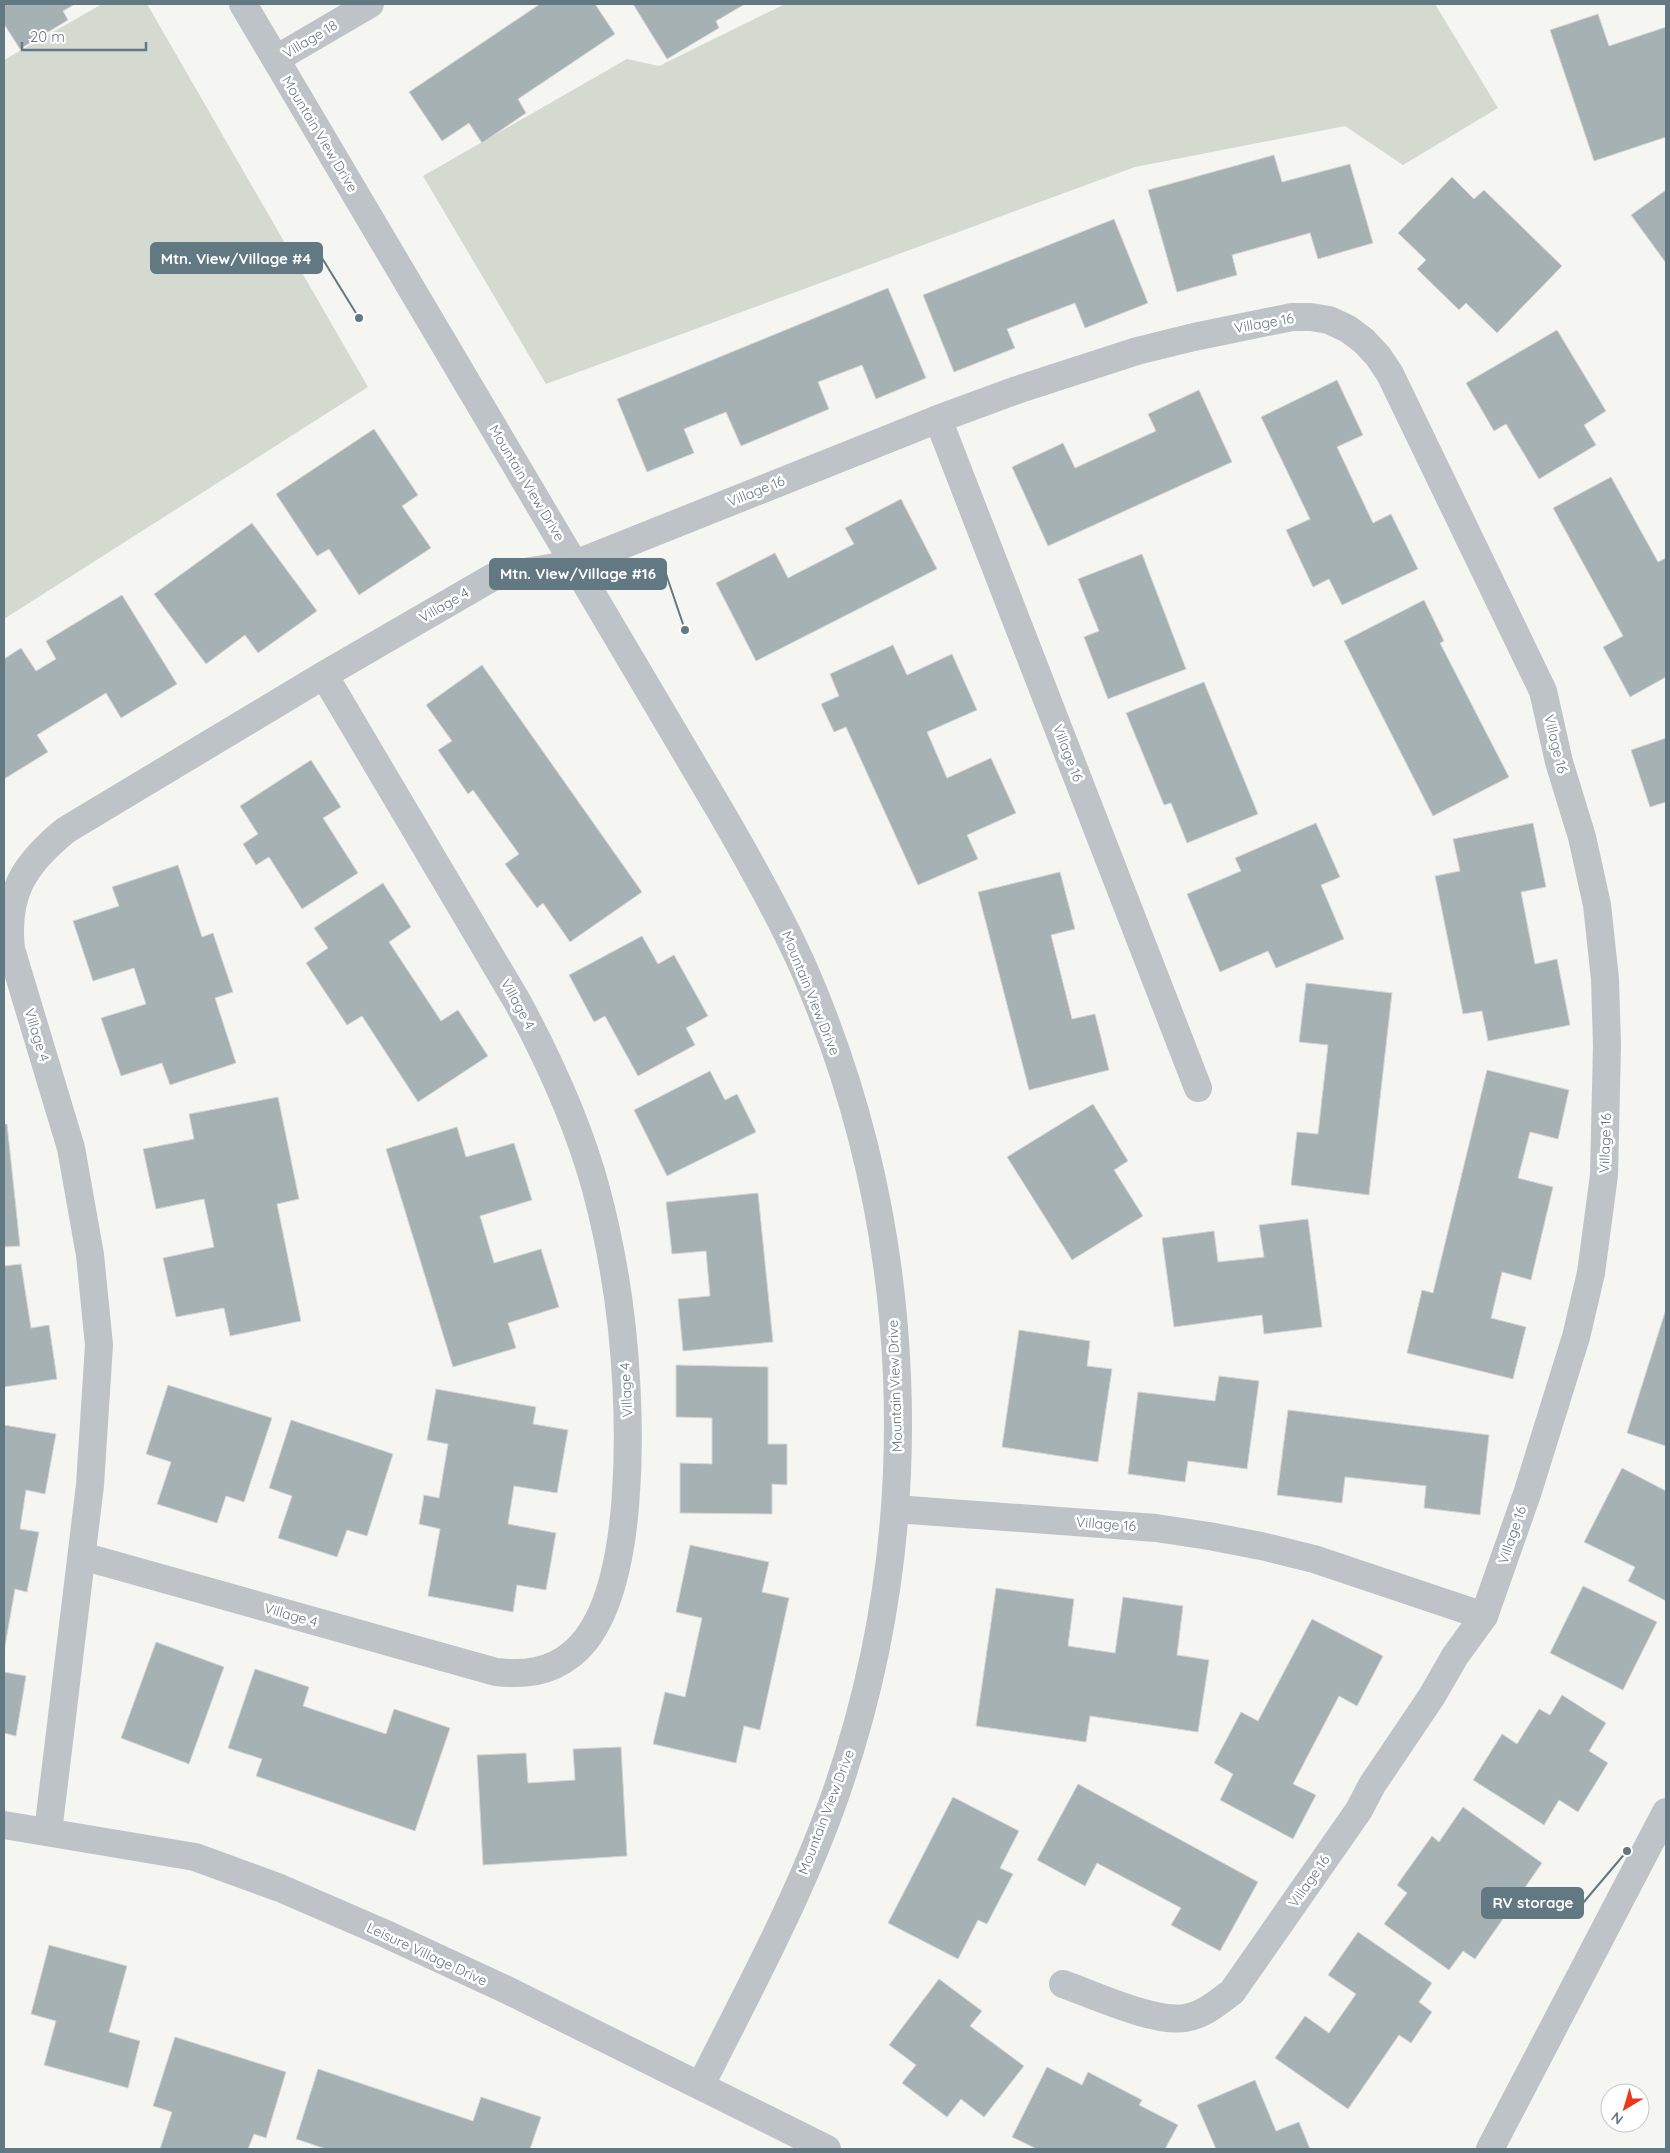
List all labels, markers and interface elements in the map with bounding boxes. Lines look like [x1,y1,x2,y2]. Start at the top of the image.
street label: Village 18 [280,16,340,62]
scale bar [22,20,146,52]
text: 20 m [30,27,65,46]
street label: Mountain View Drive [278,73,362,195]
callout: Mtn. View/Village #4 [151,243,322,273]
text: Mtn. View/Village #4 [161,249,312,268]
street label: Village 16 [1233,309,1296,337]
street label: Mountain View Drive [485,422,569,544]
street label: Village 16 [725,471,788,511]
callout: Mtn. View/Village #16 [490,559,666,589]
text: Mtn. View/Village #16 [500,564,656,583]
street label: Village 4 [416,584,472,626]
street label: Village 16 [1540,713,1572,776]
street label: Village 16 [1049,722,1087,785]
street label: Mountain View Drive [778,928,844,1058]
street label: Village 4 [497,976,539,1032]
street label: Village 4 [20,1006,54,1064]
street label: Village 16 [1595,1112,1615,1173]
street label: Mountain View Drive [884,1319,906,1453]
street label: Village 4 [616,1362,636,1418]
street label: Village 16 [1494,1503,1530,1566]
street label: Village 16 [1075,1513,1137,1535]
street label: Village 4 [262,1599,320,1631]
street label: Mountain View Drive [794,1747,858,1877]
street label: Village 16 [1284,1851,1334,1911]
callout: RV storage [1482,1888,1583,1918]
text: RV storage [1493,1893,1574,1912]
street label: Leisure Village Drive [364,1918,490,1990]
north arrow [1600,2083,1650,2133]
text: N [1607,2108,1627,2129]

